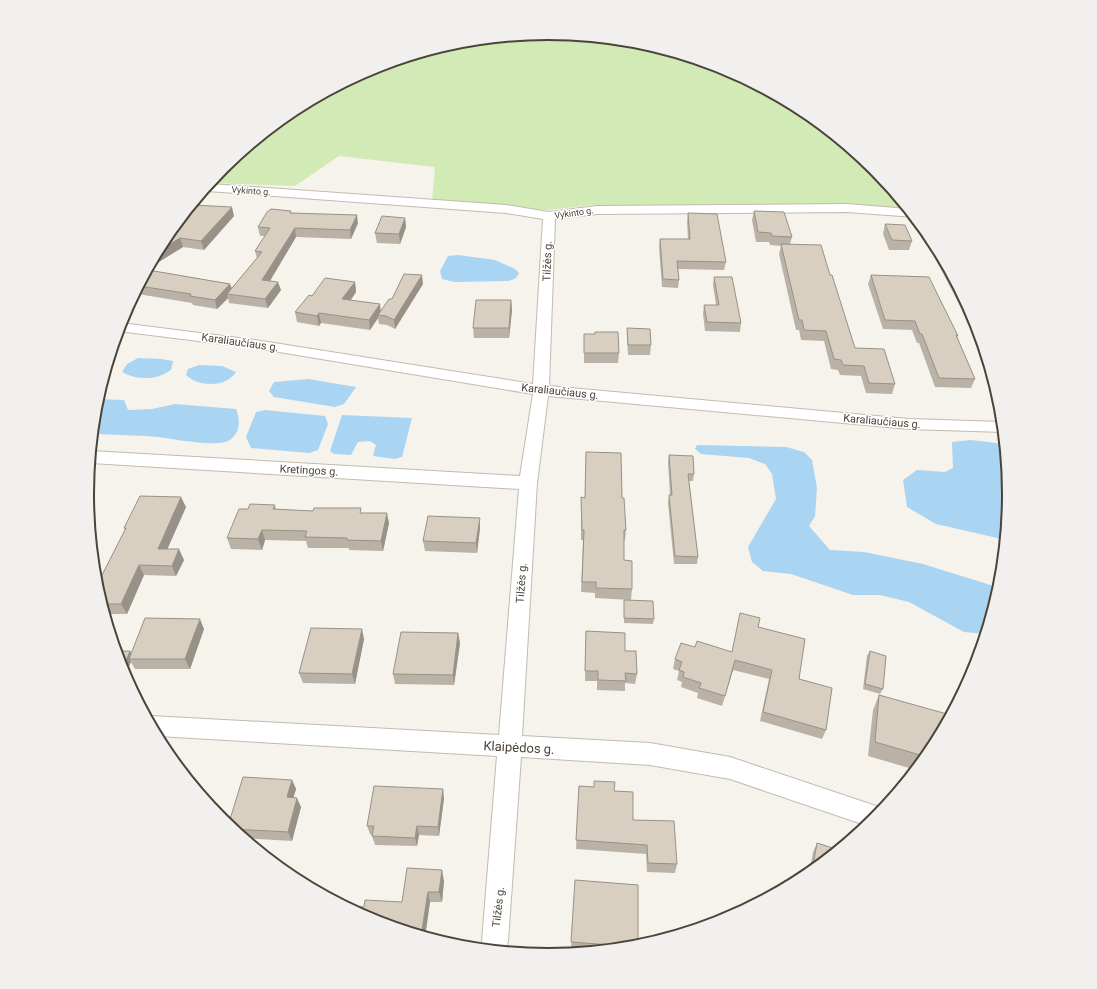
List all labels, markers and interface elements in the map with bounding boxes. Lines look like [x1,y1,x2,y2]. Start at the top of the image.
street label: Vykinto g. [231,185,271,197]
street label: Vykinto g. [554,205,594,221]
street label: Tilžės g. [540,240,555,282]
street label: Karaliaučiaus g. [201,331,279,354]
street label: Karaliaučiaus g. [521,381,599,402]
street label: Karaliaučiaus g. [843,412,921,431]
street label: Kretingos g. [279,462,339,479]
street label: Tilžės g. [514,562,529,604]
street label: Klaipėdos g. [483,738,555,757]
street label: Tilžės g. [490,886,507,928]

